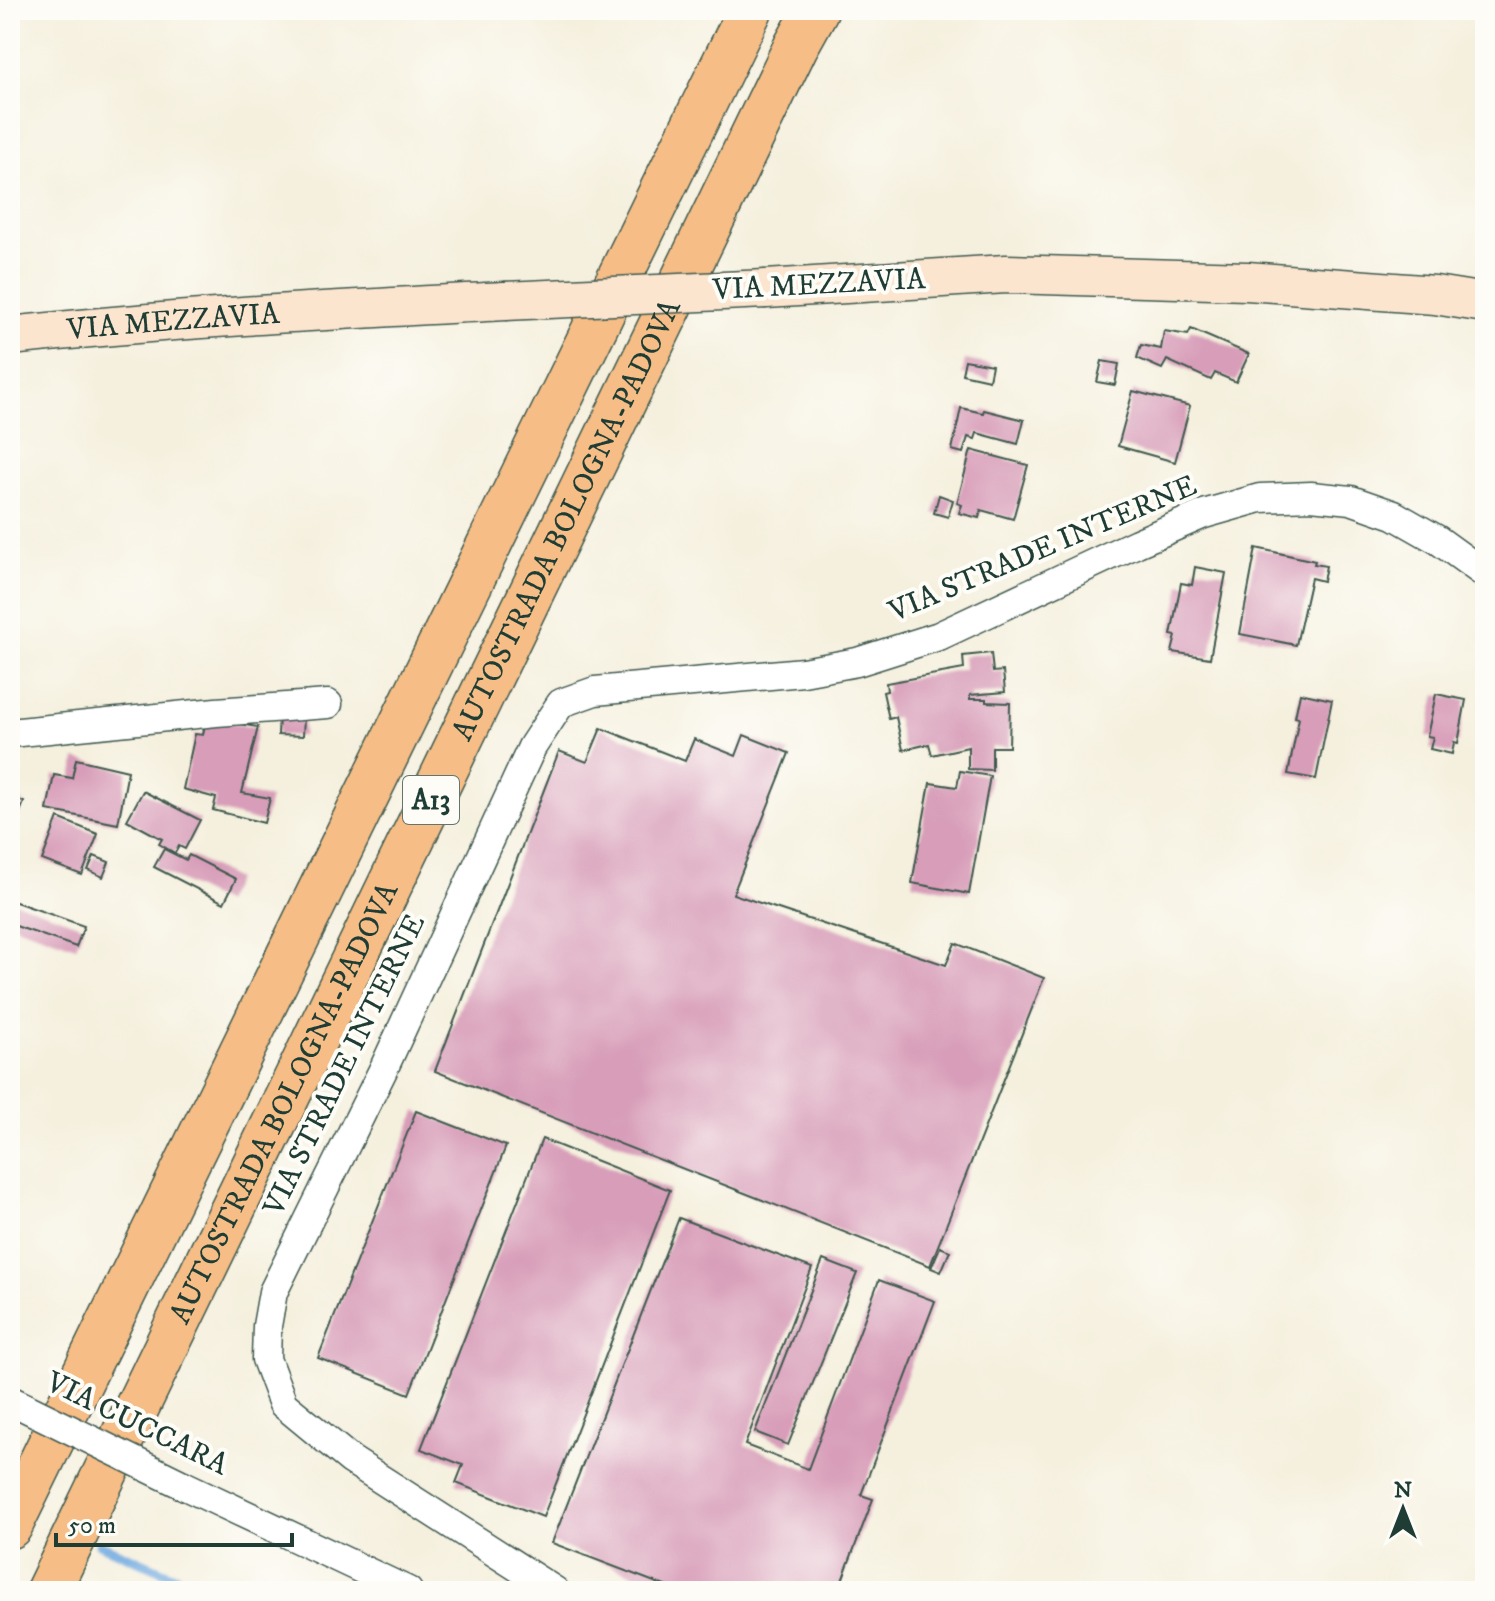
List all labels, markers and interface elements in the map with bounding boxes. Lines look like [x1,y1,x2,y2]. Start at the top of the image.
street label: VIA MEZZAVIA [711,261,927,309]
street label: AUTOSTRADA BOLOGNA-PADOVA [444,292,689,747]
street label: VIA MEZZAVIA [65,295,282,349]
street label: VIA STRADE INTERNE [883,467,1203,631]
road number: A13 [403,776,459,824]
street label: AUTOSTRADA BOLOGNA-PADOVA [162,876,407,1330]
street label: VIA STRADE INTERNE [255,908,434,1223]
street label: VIA CUCCARA [39,1364,235,1484]
north arrow [1363,1469,1443,1549]
text: N [1394,1477,1412,1504]
scale bar [56,1497,292,1547]
text: 50 m [68,1511,116,1541]

